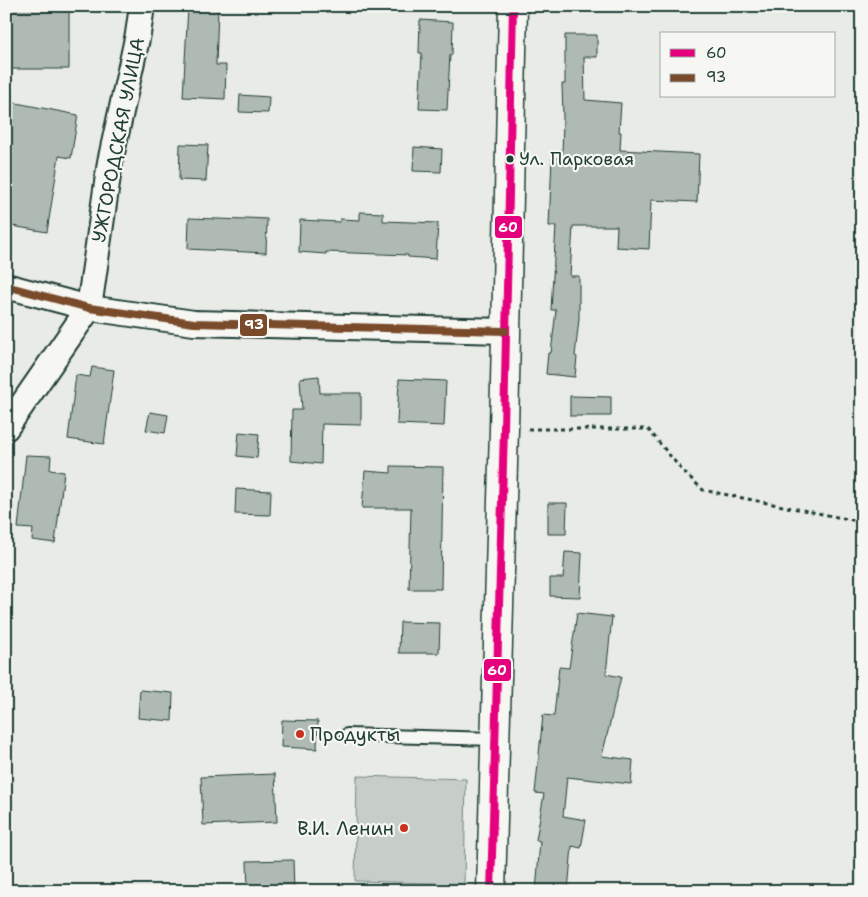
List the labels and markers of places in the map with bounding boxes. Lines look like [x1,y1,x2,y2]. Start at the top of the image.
place label: Ул. Парковая [519,147,634,171]
marker: Ул. Парковая [505,154,515,164]
place label: Продукты [310,722,400,747]
marker: Продукты [294,728,306,740]
place label: В.И. Ленин [297,816,394,841]
marker: В.И. Ленин [398,822,410,834]

